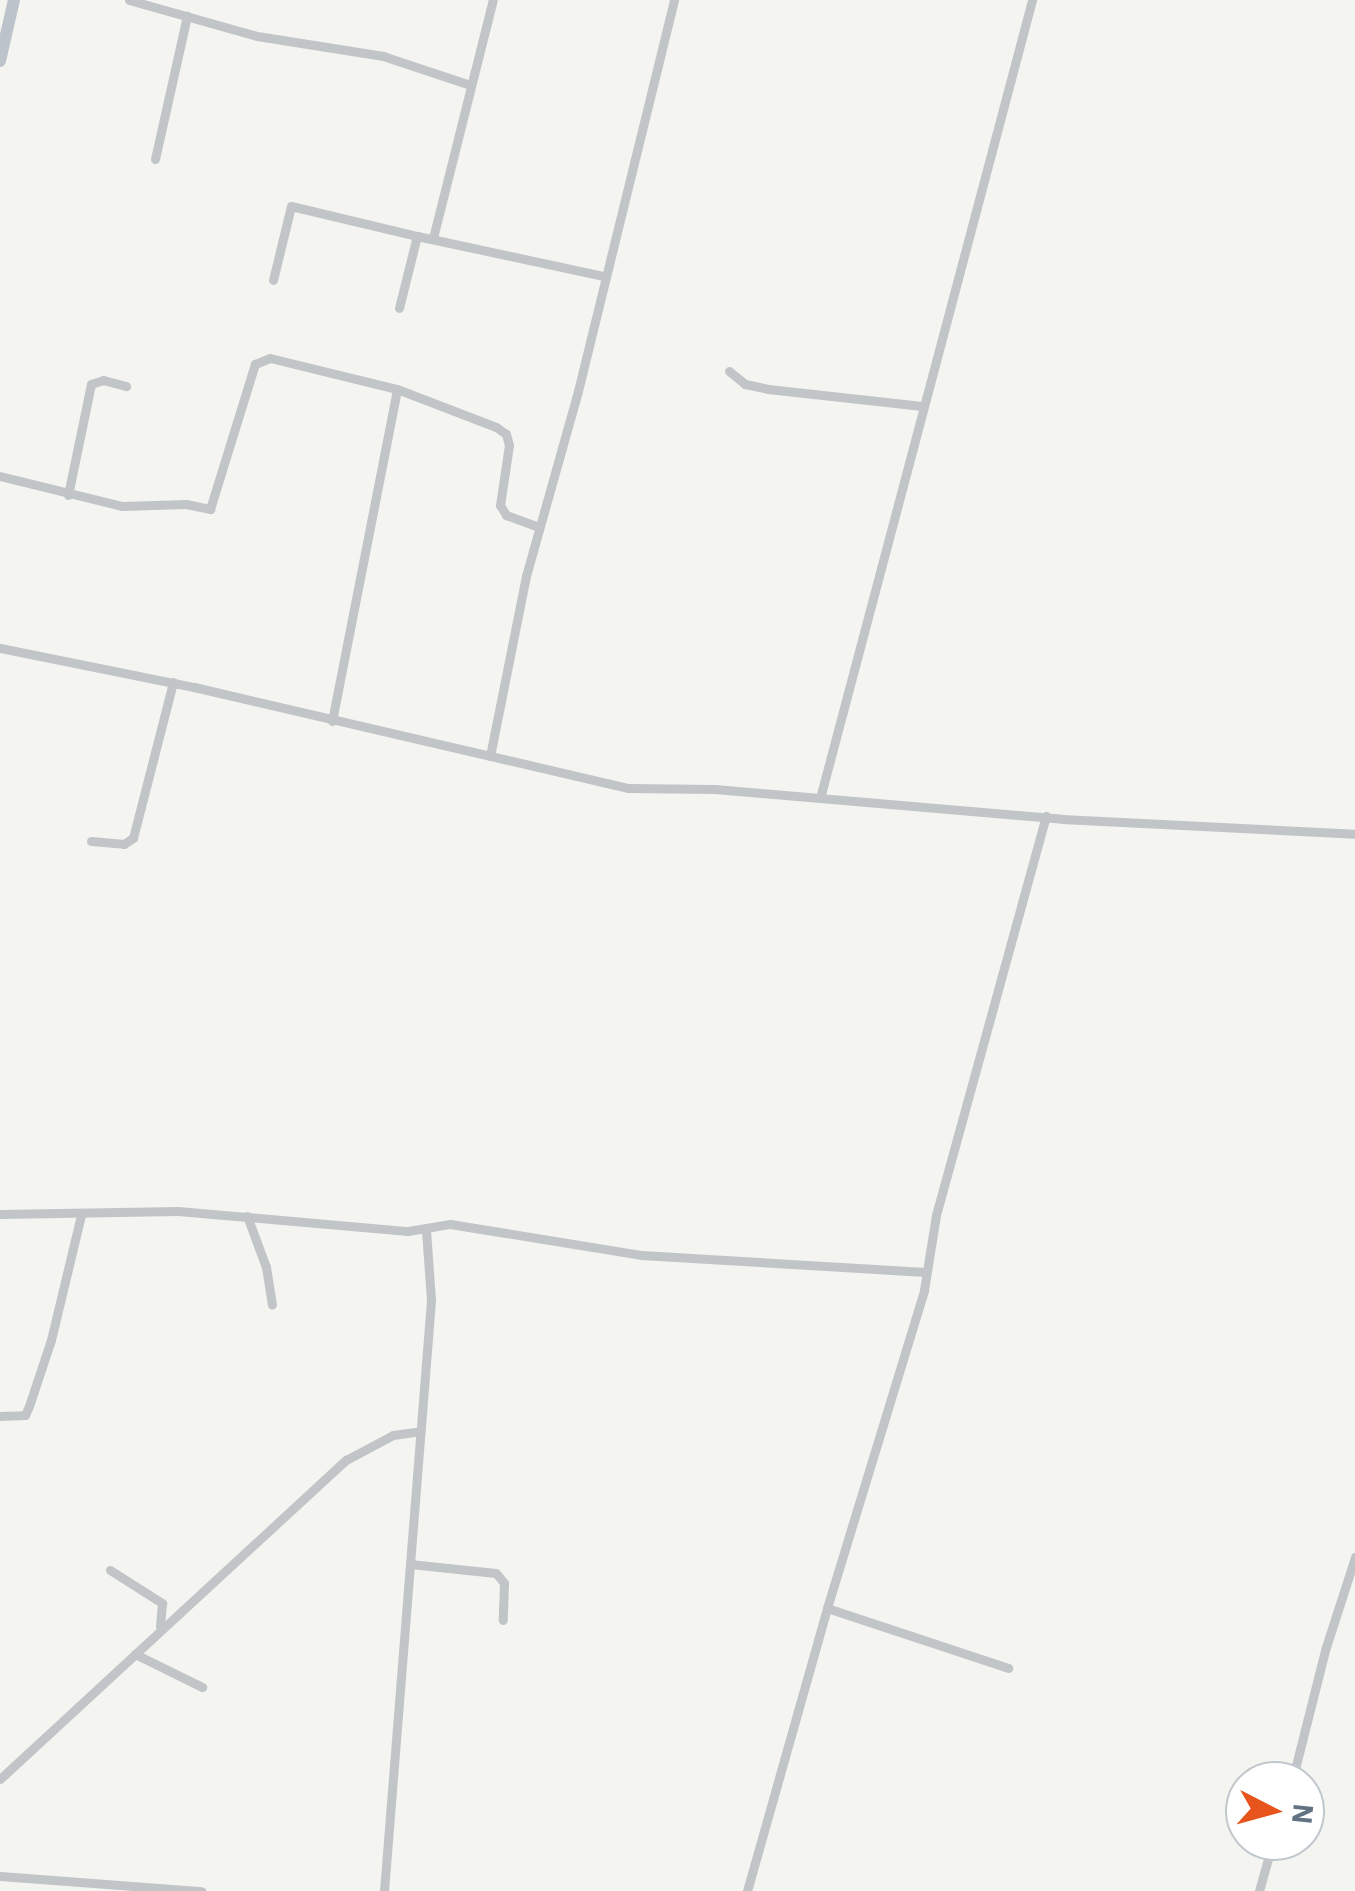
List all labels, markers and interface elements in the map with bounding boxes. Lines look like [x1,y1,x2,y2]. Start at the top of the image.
north arrow [1225,1761,1325,1861]
text: N [1284,1802,1323,1826]

